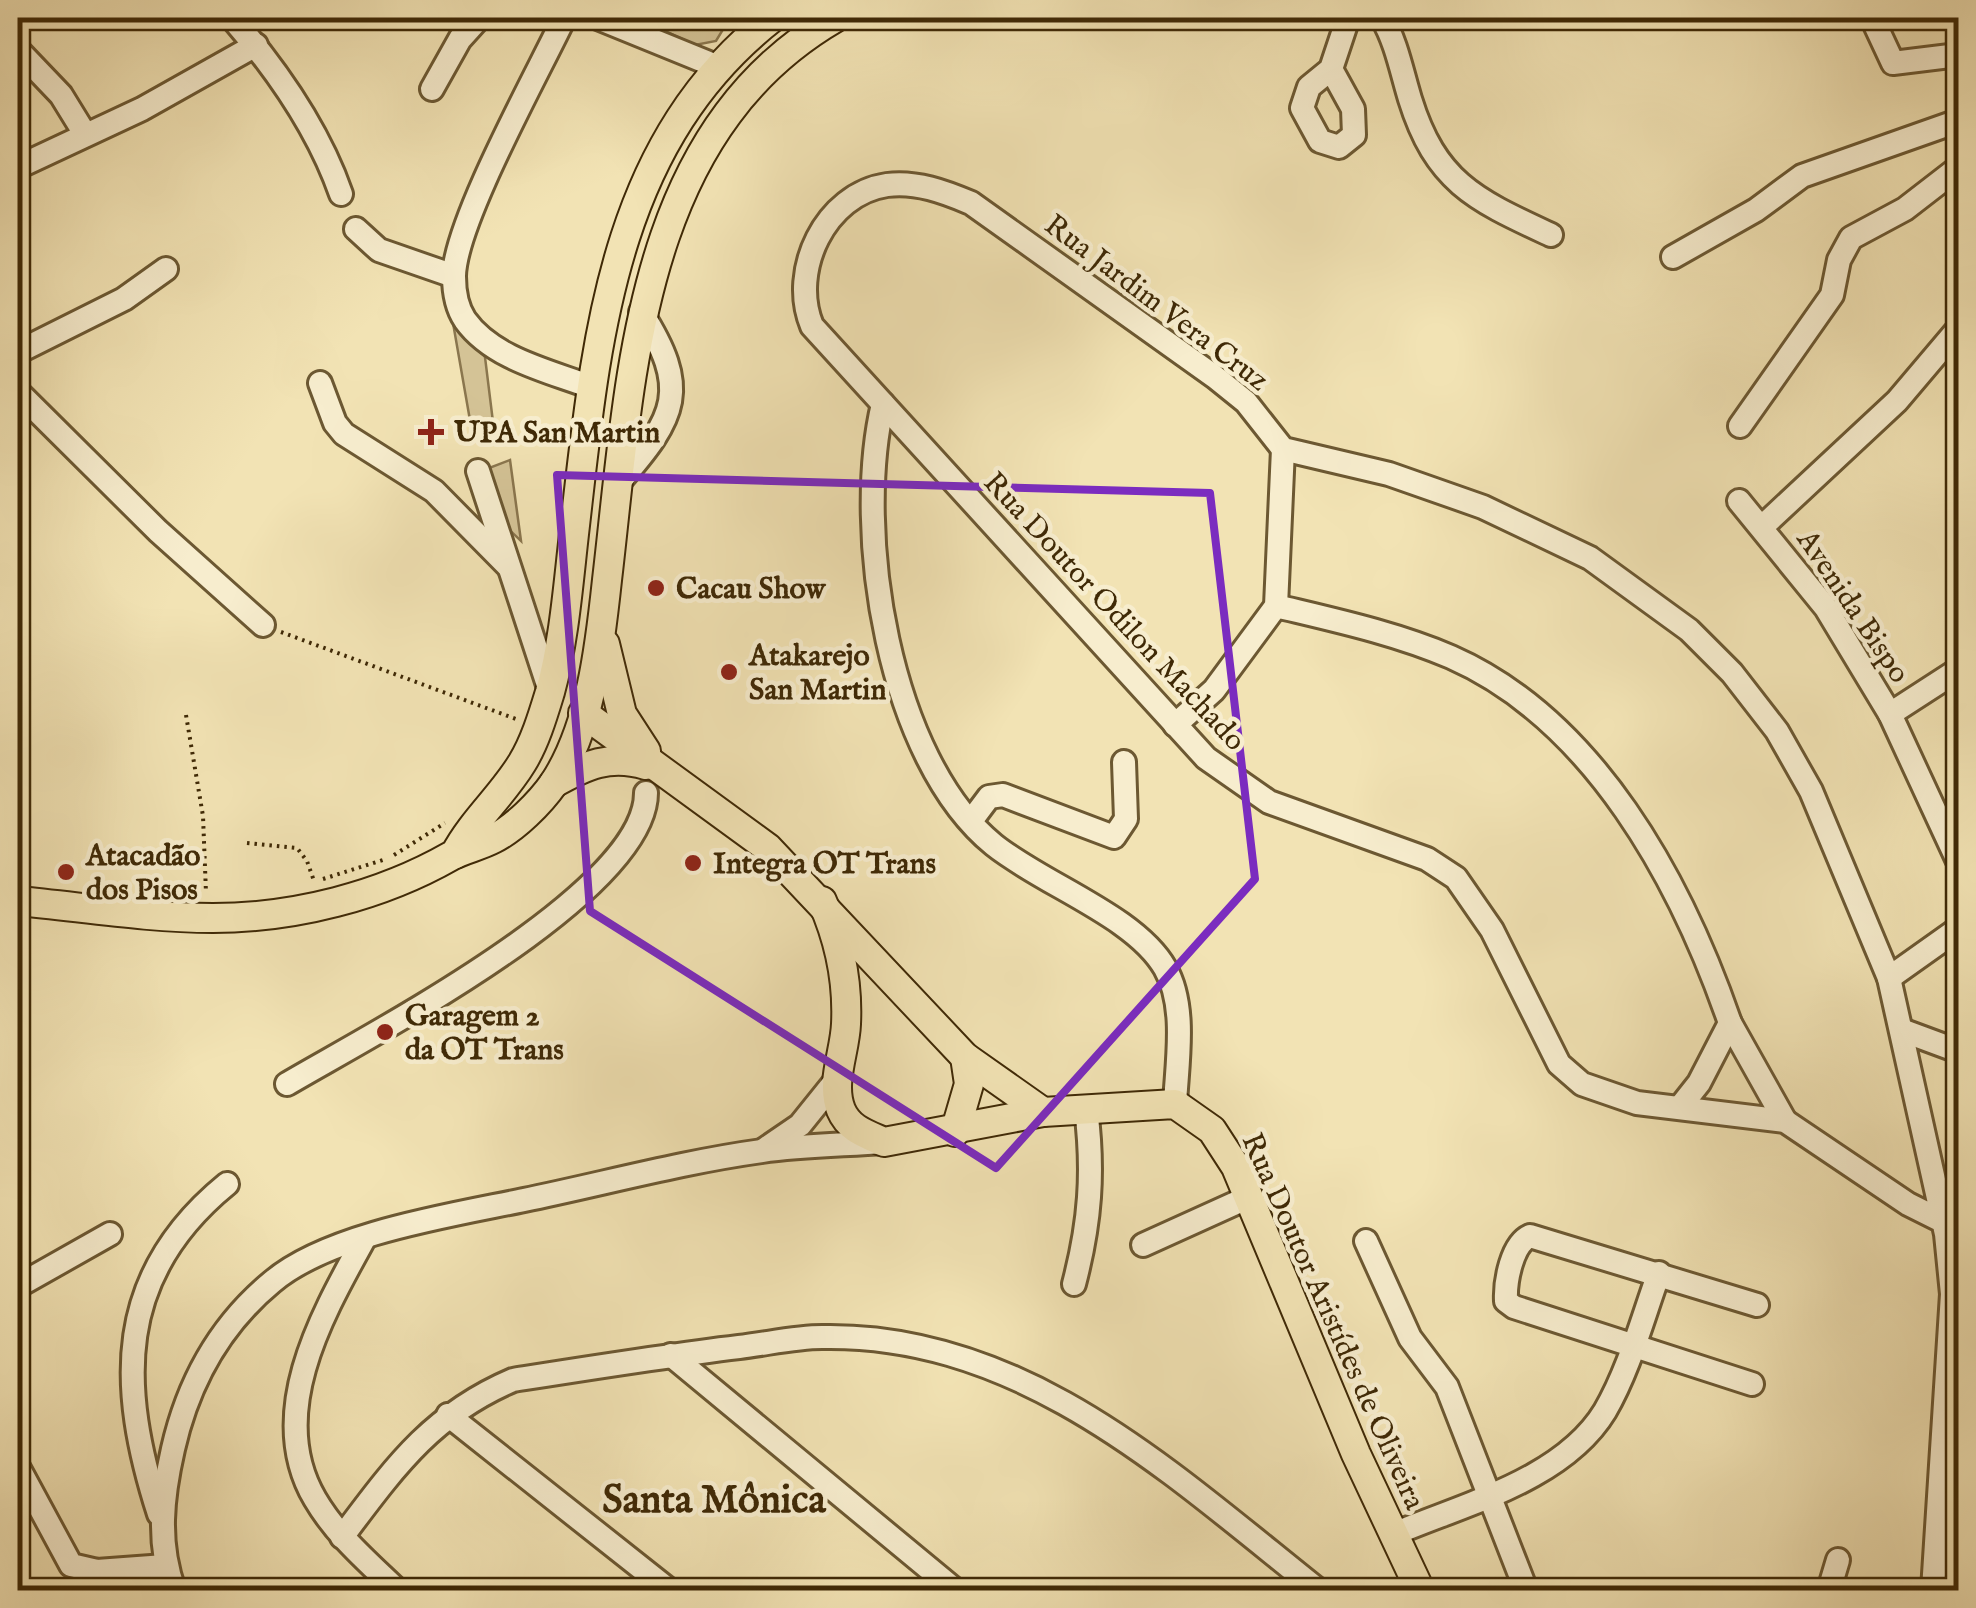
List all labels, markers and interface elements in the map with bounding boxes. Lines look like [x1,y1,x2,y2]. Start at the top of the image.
street label: Rua Jardim Vera Cruz [1036,207,1276,400]
place label: UPA San Martin [454,415,660,453]
marker: UPA San Martin [418,419,444,445]
street label: Rua Doutor Odilon Machado [974,465,1253,760]
street label: Avenida Bispo [1787,522,1918,691]
place label: Cacau Show [676,571,826,609]
marker: Cacau Show [645,577,667,599]
place label: Atakarejo San Martin [748,638,886,710]
marker: Atakarejo San Martin [718,661,740,683]
place label: Atacadão dos Pisos [85,838,201,910]
place label: Integra OT Trans [713,846,936,884]
marker: Integra OT Trans [682,852,704,874]
marker: Atacadão dos Pisos [55,861,77,883]
place label: Garagem 2 da OT Trans [405,998,564,1070]
marker: Garagem 2 da OT Trans [374,1021,396,1043]
street label: Rua Doutor Aristídes de Oliveira [1232,1128,1433,1516]
district label: Santa Mônica [602,1476,827,1527]

